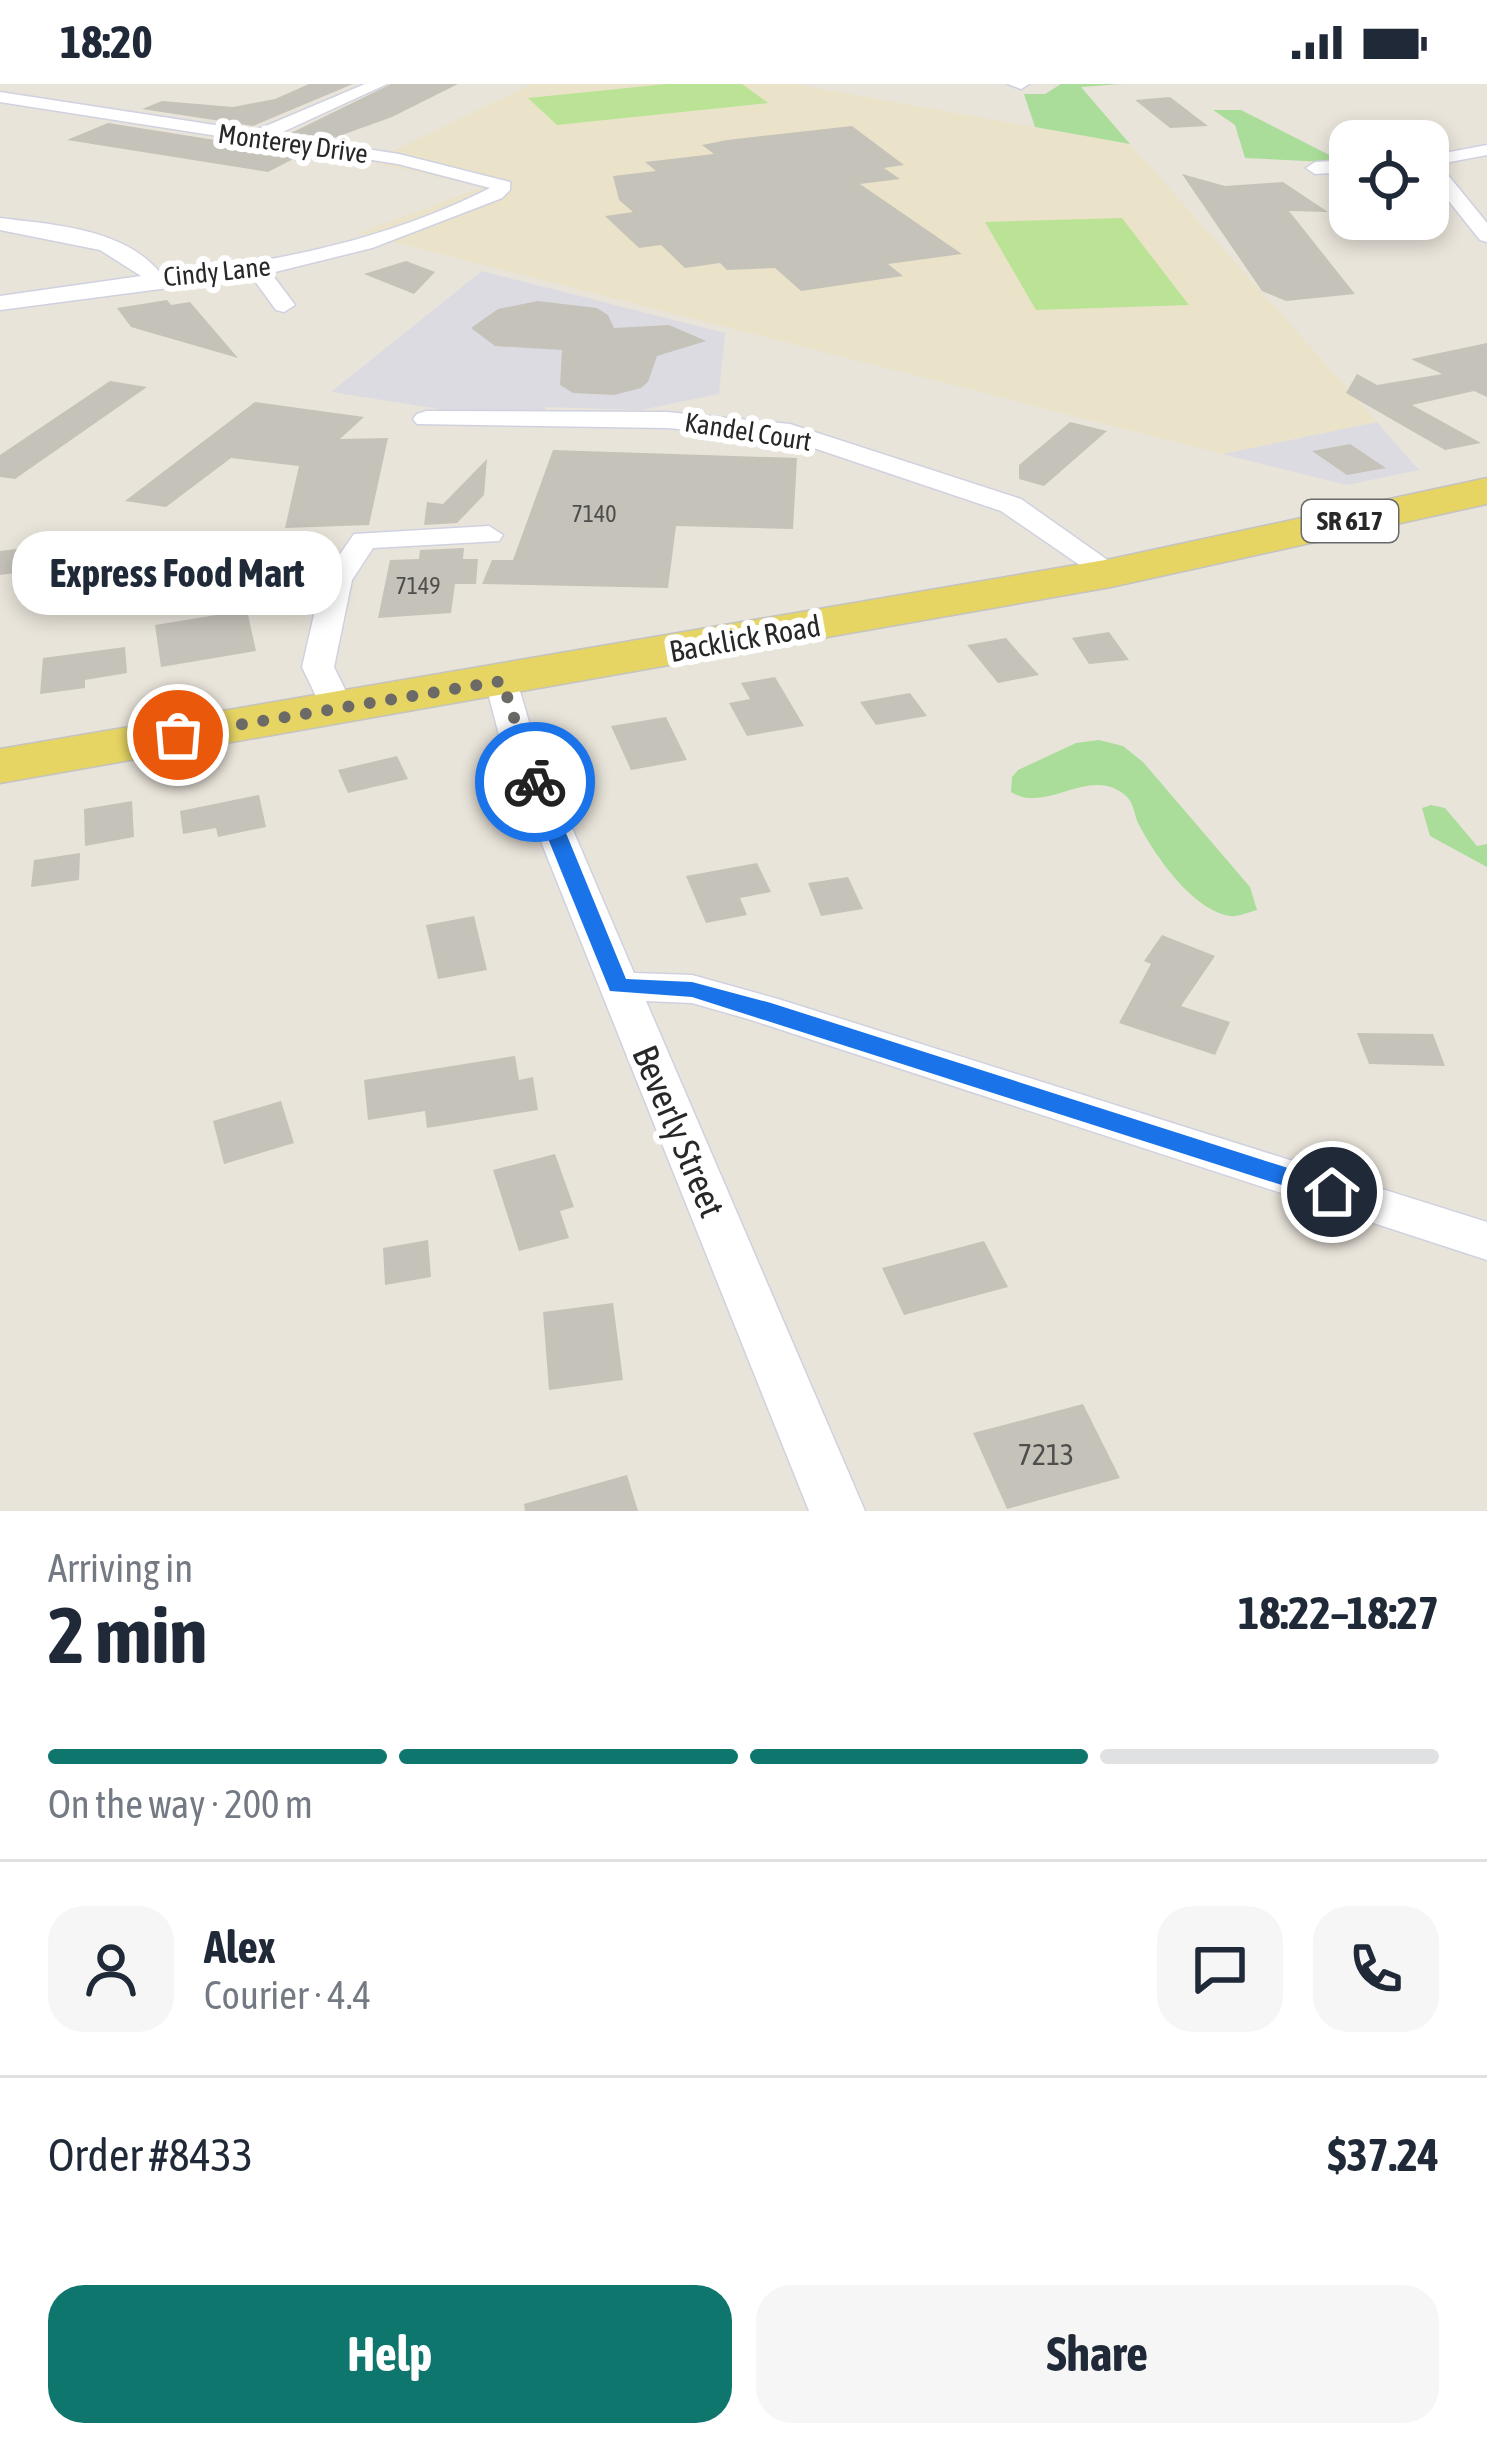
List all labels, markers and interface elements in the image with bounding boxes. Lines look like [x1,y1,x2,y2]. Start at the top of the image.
text: 18:20 [60,16,153,68]
street label: Monterey Drive [216,118,370,169]
map controls [1329,120,1449,240]
button: locate [1329,120,1449,240]
street label: Cindy Lane [162,250,272,293]
street label: Kandel Court [683,406,814,457]
house number: 7140 [571,500,617,527]
road number: SR 617 [1302,500,1398,542]
callout: Express Food Mart [13,531,343,615]
text: Express Food Mart [50,551,304,595]
house number: 7149 [395,572,441,599]
street label: Backlick Road [667,608,823,668]
pin [127,684,229,786]
icon: bag [145,702,211,768]
courier [475,722,595,842]
icon: bike [502,749,568,815]
street label: Beverly Street [624,1039,734,1223]
pin [1281,1141,1383,1243]
icon: home [1299,1159,1365,1225]
house number: 7213 [1018,1437,1074,1471]
text: Arriving in [48,1546,193,1590]
text: 18:22–18:27 [1238,1587,1439,1639]
text: 2 min [48,1590,207,1680]
text: On the way · 200 m [48,1782,313,1826]
button: person [48,1906,174,2032]
button: chat [1157,1906,1283,2032]
button: phone [1313,1906,1439,2032]
text: Alex [204,1921,276,1973]
text: Courier · 4.4 [204,1973,371,2017]
text: Order #8433 [48,2129,253,2181]
text: $37.24 [1327,2129,1439,2181]
button: Help [48,2285,732,2423]
button: Share [756,2285,1439,2423]

